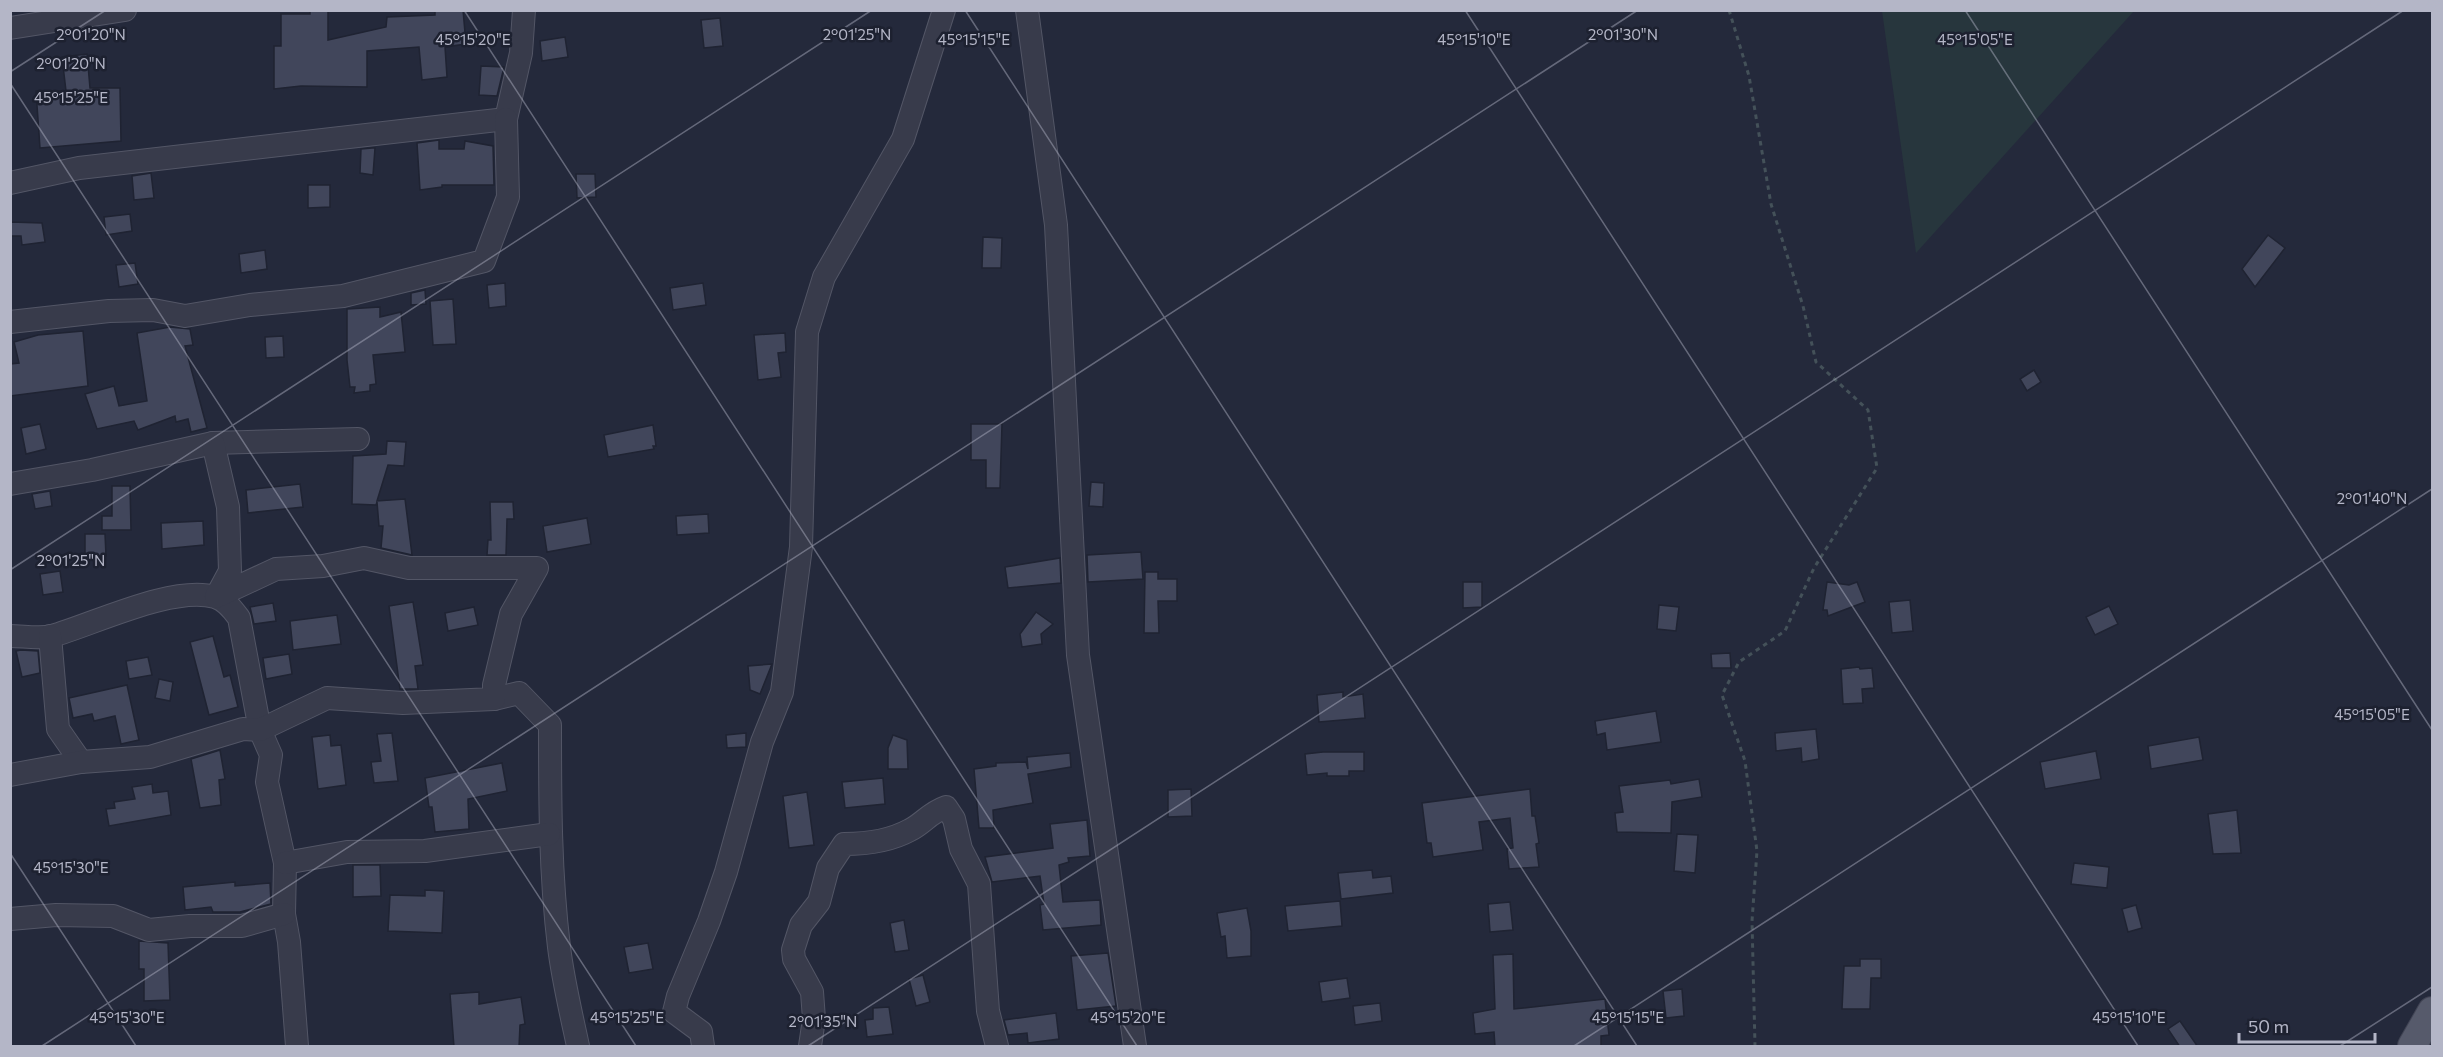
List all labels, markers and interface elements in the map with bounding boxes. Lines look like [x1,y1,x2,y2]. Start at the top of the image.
text: 2°01'20"N [56,25,126,43]
text: 2°01'25"N [823,25,891,43]
text: 2°01'30"N [1588,25,1658,43]
text: 45°15'20"E [435,30,511,48]
text: 45°15'15"E [938,30,1010,48]
text: 45°15'10"E [1437,30,1511,48]
text: 45°15'05"E [1937,30,2013,48]
text: 2°01'20"N [36,54,106,72]
text: 45°15'25"E [34,88,108,106]
text: 2°01'40"N [2337,489,2407,507]
text: 2°01'25"N [37,551,105,569]
text: 45°15'05"E [2334,705,2410,723]
text: 45°15'30"E [33,858,109,876]
scale bar [2239,1006,2376,1044]
text: 45°15'30"E [89,1008,165,1026]
text: 45°15'25"E [590,1008,664,1026]
text: 45°15'20"E [1090,1008,1166,1026]
text: 45°15'15"E [1592,1008,1664,1026]
text: 45°15'10"E [2092,1008,2166,1026]
text: 2°01'35"N [789,1012,857,1030]
text: 50 m [2248,1015,2289,1037]

